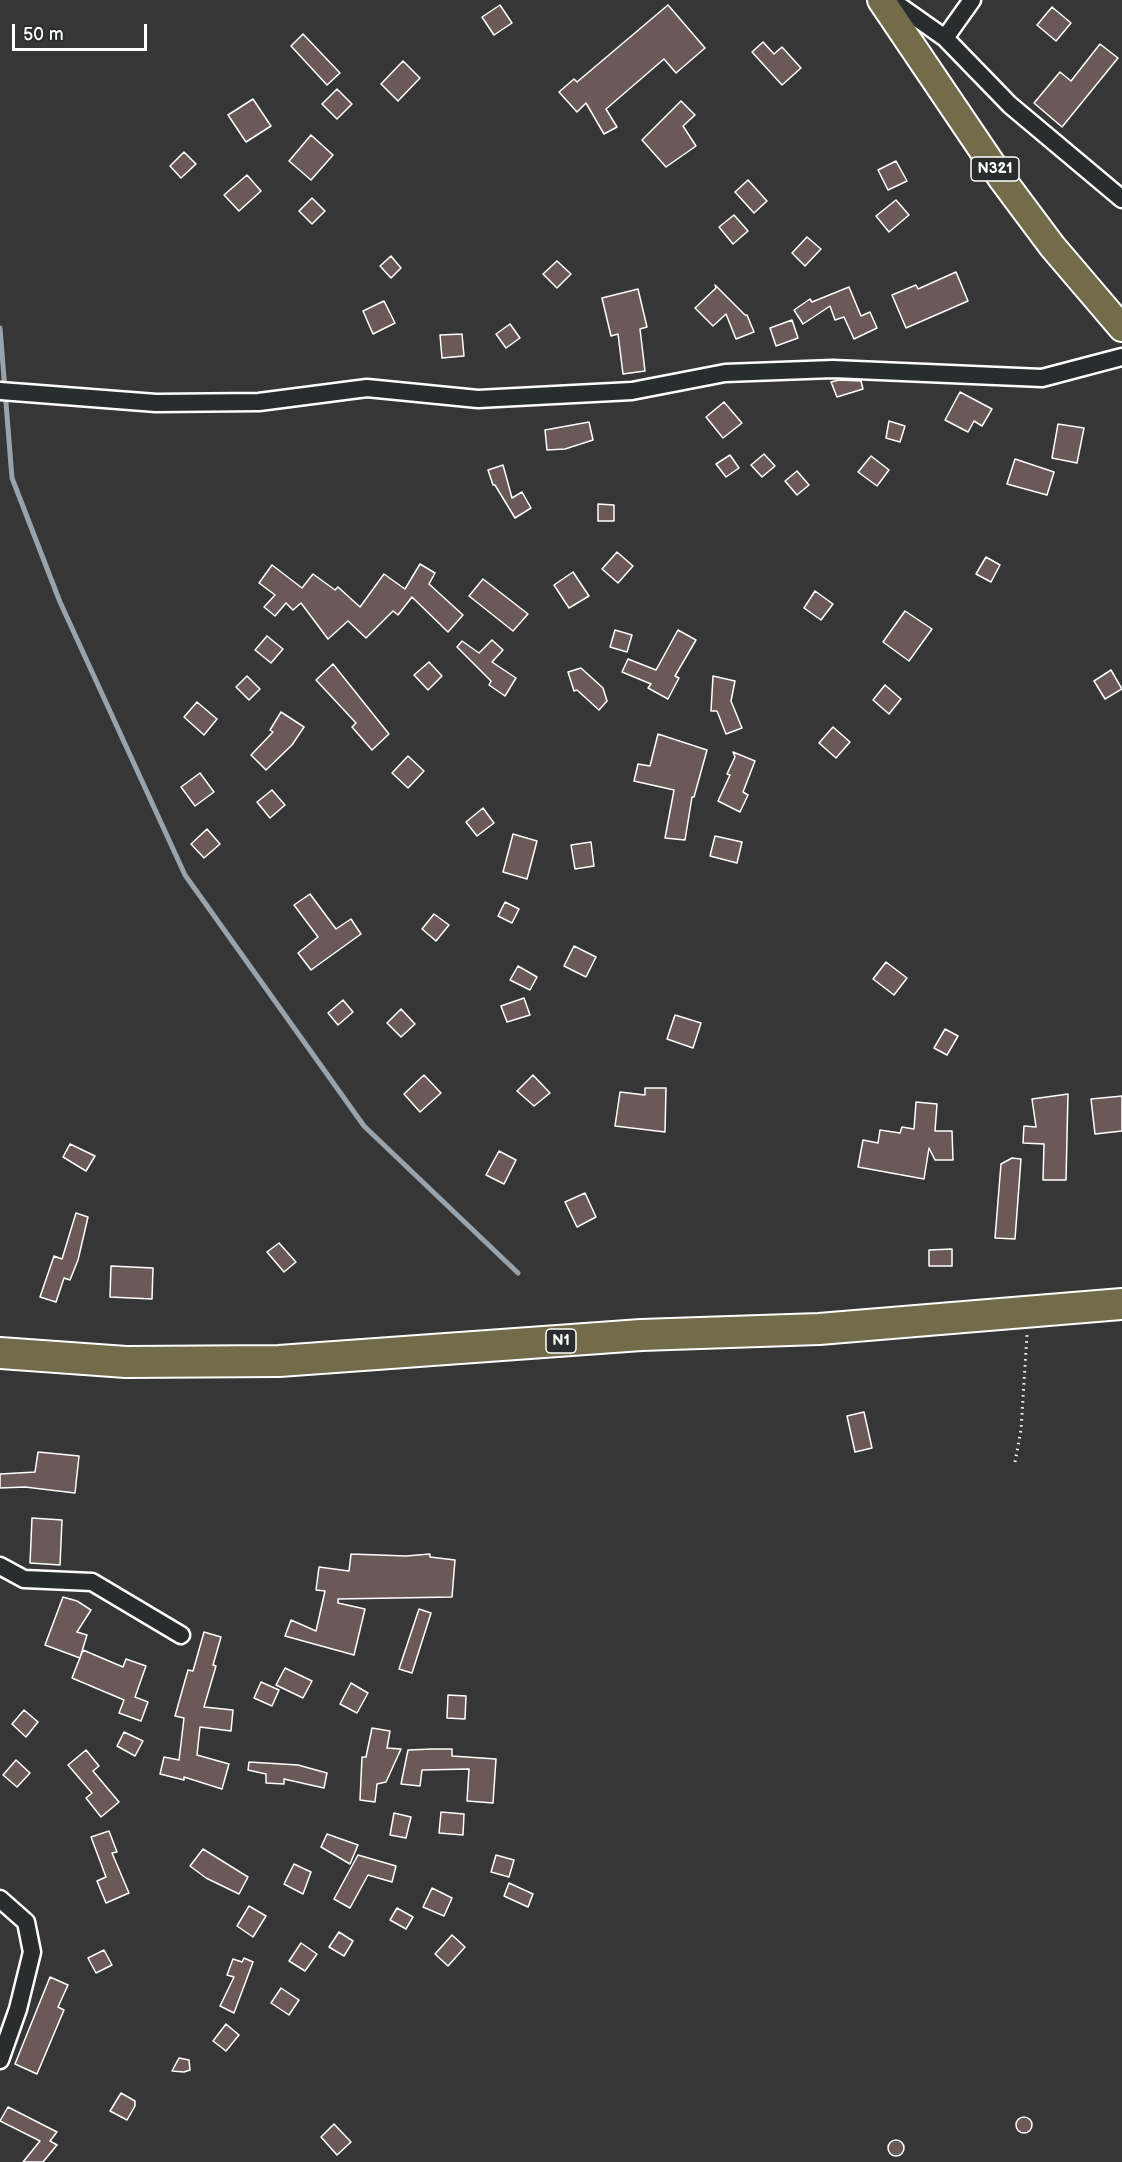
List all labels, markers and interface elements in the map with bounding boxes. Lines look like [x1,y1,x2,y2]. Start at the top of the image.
scale bar [15,12,150,50]
text: 50 m [23,24,64,45]
road number: N321 [971,157,1019,181]
road number: N1 [546,1329,576,1353]

